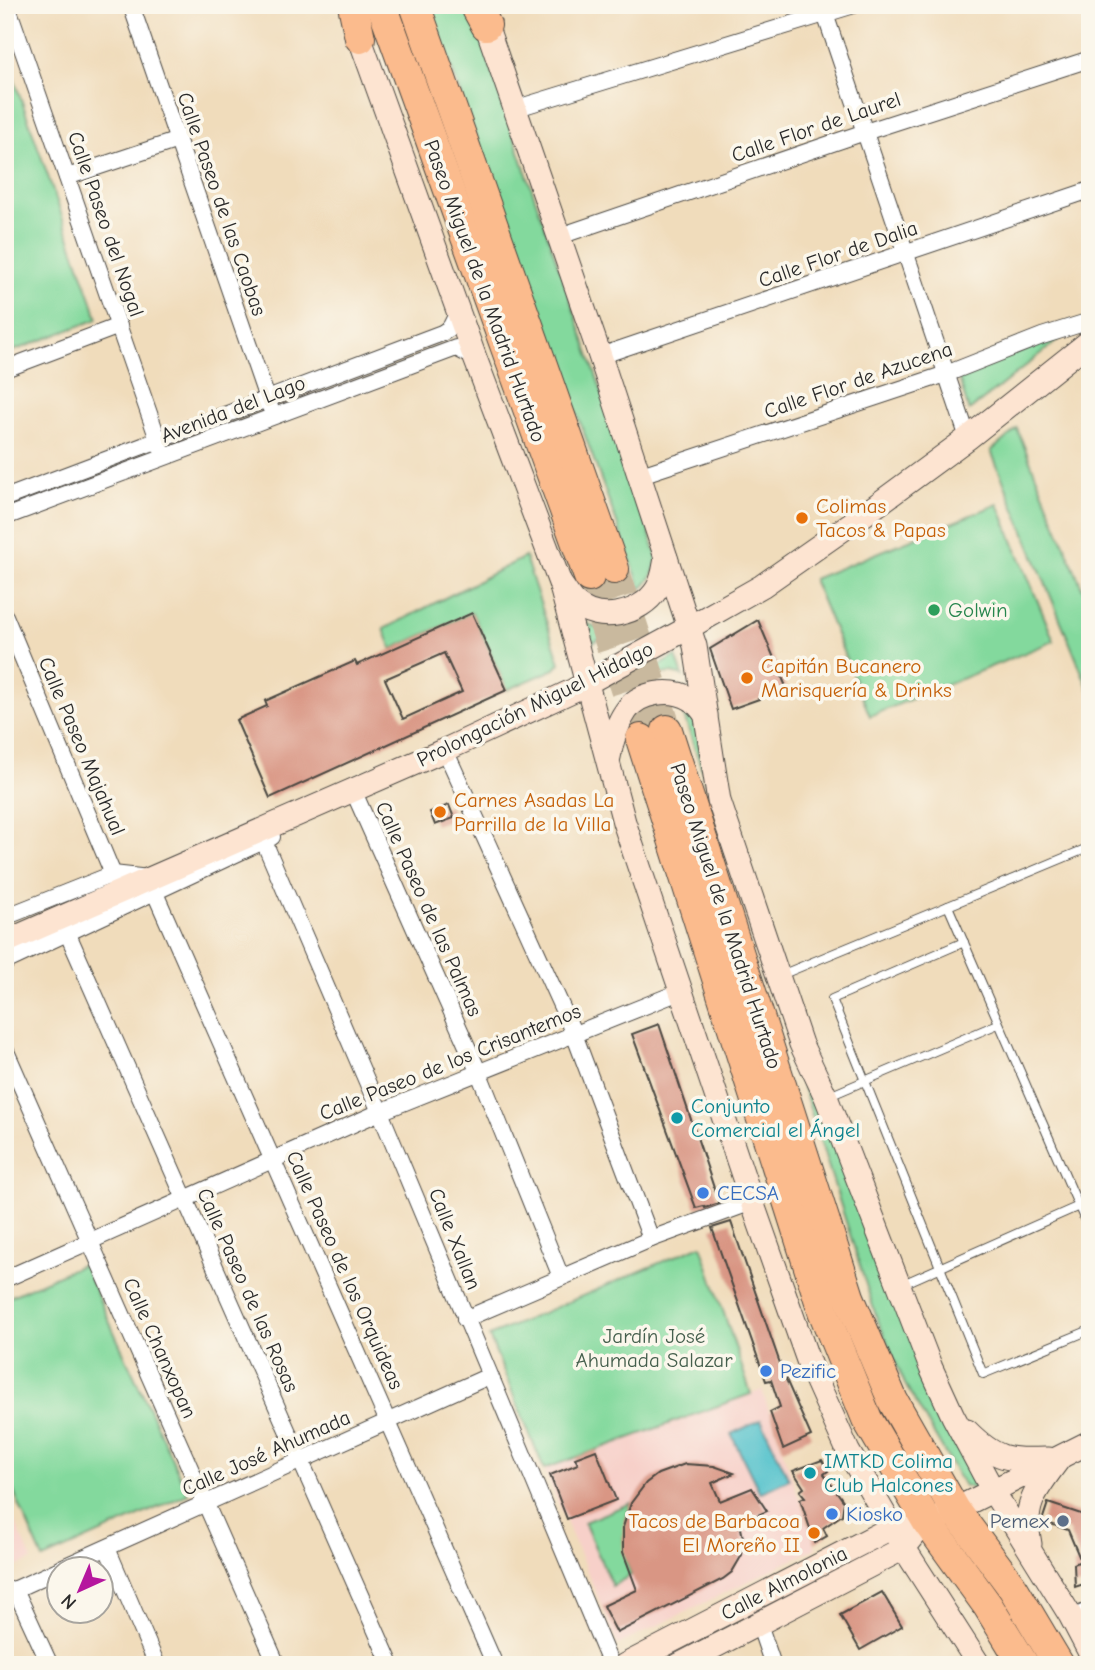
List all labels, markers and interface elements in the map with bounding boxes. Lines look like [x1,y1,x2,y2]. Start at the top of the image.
street label: Calle Flor de Laurel [728,87,904,167]
street label: Calle Paseo de las Caobas [172,89,272,319]
street label: Calle Paseo del Nogal [63,128,149,320]
street label: Paseo Miguel de la Madrid Hurtado [419,137,551,445]
street label: Calle Flor de Dalia [755,216,921,292]
street label: Calle Flor de Azucena [761,337,955,423]
street label: Avenida del Lago [157,370,309,448]
place label: Colimas Tacos & Papas [816,494,946,542]
marker: Colimas Tacos & Papas [794,510,810,526]
place label: Golwin [948,598,1008,622]
marker: Golwin [926,602,942,618]
street label: Prolongación Miguel Hidalgo [413,636,657,772]
street label: Calle Paseo Majahual [34,653,130,839]
place label: Capitán Bucanero Marisquería & Drinks [761,654,952,702]
marker: Capitán Bucanero Marisquería & Drinks [739,670,755,686]
street label: Paseo Miguel de la Madrid Hurtado [665,760,787,1072]
place label: Carnes Asadas La Parrilla de la Villa [454,788,614,836]
street label: Calle Paseo de las Palmas [371,798,487,1020]
marker: Carnes Asadas La Parrilla de la Villa [432,804,448,820]
street label: Calle Paseo de los Crisantemos [316,999,584,1125]
place label: Conjunto Comercial el Ángel [691,1094,860,1142]
marker: Conjunto Comercial el Ángel [669,1110,685,1126]
street label: Calle Paseo de los Orquideas [281,1147,409,1393]
place label: CECSA [717,1181,779,1205]
street label: Calle Paseo de las Rosas [192,1184,304,1396]
street label: Calle Xallan [424,1185,486,1293]
marker: CECSA [695,1185,711,1201]
street label: Calle Chanxopan [118,1274,202,1422]
park label: Jardín José Ahumada Salazar [575,1324,733,1372]
place label: Pezific [780,1359,836,1383]
marker: Pezific [758,1363,774,1379]
street label: Calle José Ahumada [178,1405,354,1501]
place label: IMTKD Colima Club Halcones [824,1449,953,1497]
marker: IMTKD Colima Club Halcones [802,1465,818,1481]
place label: Kiosko [846,1502,903,1526]
marker: Kiosko [824,1506,840,1522]
place label: Tacos de Barbacoa El Moreño II [628,1509,800,1557]
place label: Pemex [990,1509,1049,1533]
marker: Pemex [1055,1513,1071,1529]
marker: Tacos de Barbacoa El Moreño II [806,1525,822,1541]
street label: Calle Almolonia [717,1541,851,1625]
north arrow [46,1554,116,1624]
text: N [57,1589,81,1614]

